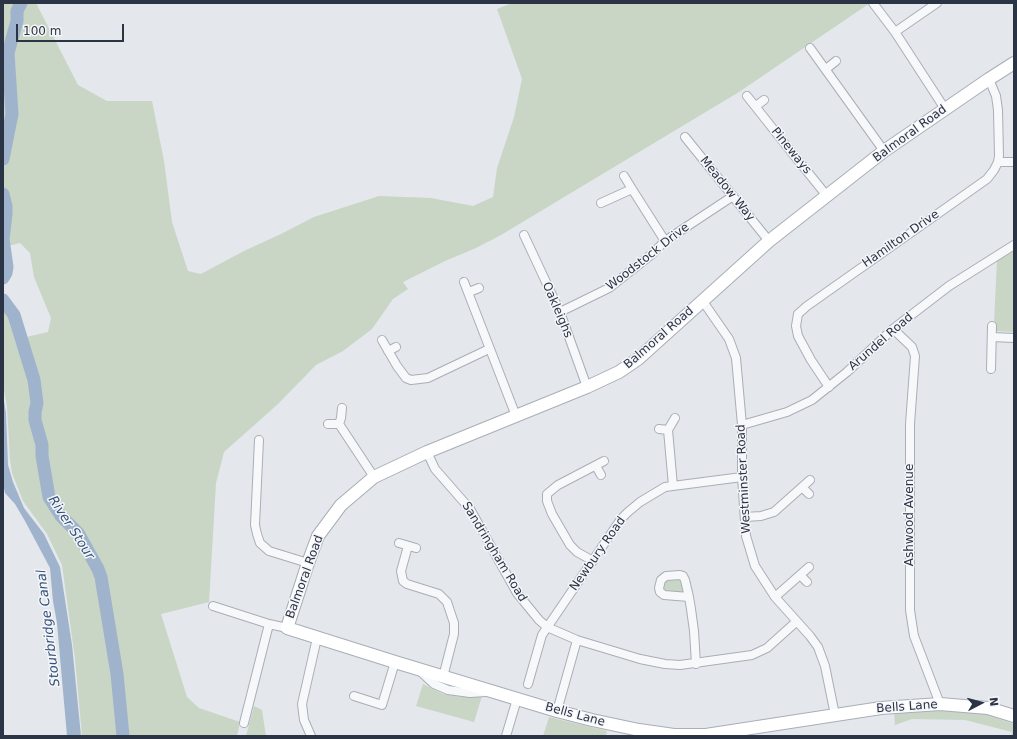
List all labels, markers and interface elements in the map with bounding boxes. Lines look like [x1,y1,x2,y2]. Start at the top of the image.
scale bar [18,16,126,42]
text: 100 m [23,24,61,38]
street label: Balmoral Road [870,102,950,166]
street label: Pineways [768,125,814,177]
street label: Meadow Way [696,154,758,224]
street label: Hamilton Drive [860,207,942,271]
street label: Woodstock Drive [604,220,692,294]
street label: Oakleighs [539,280,575,340]
street label: Balmoral Road [621,304,697,372]
street label: Arundel Road [846,310,916,374]
street label: Westminster Road [734,424,754,534]
street label: Ashwood Avenue [903,464,917,566]
water label: River Stour [45,493,97,563]
street label: Sandringham Road [458,499,530,605]
street label: Newbury Road [567,514,629,594]
street label: Balmoral Road [283,533,327,621]
water label: Stourbridge Canal [34,569,64,687]
north arrow [961,683,1001,723]
text: N [986,696,1000,707]
street label: Bells Lane [876,698,938,716]
street label: Bells Lane [543,700,607,730]

